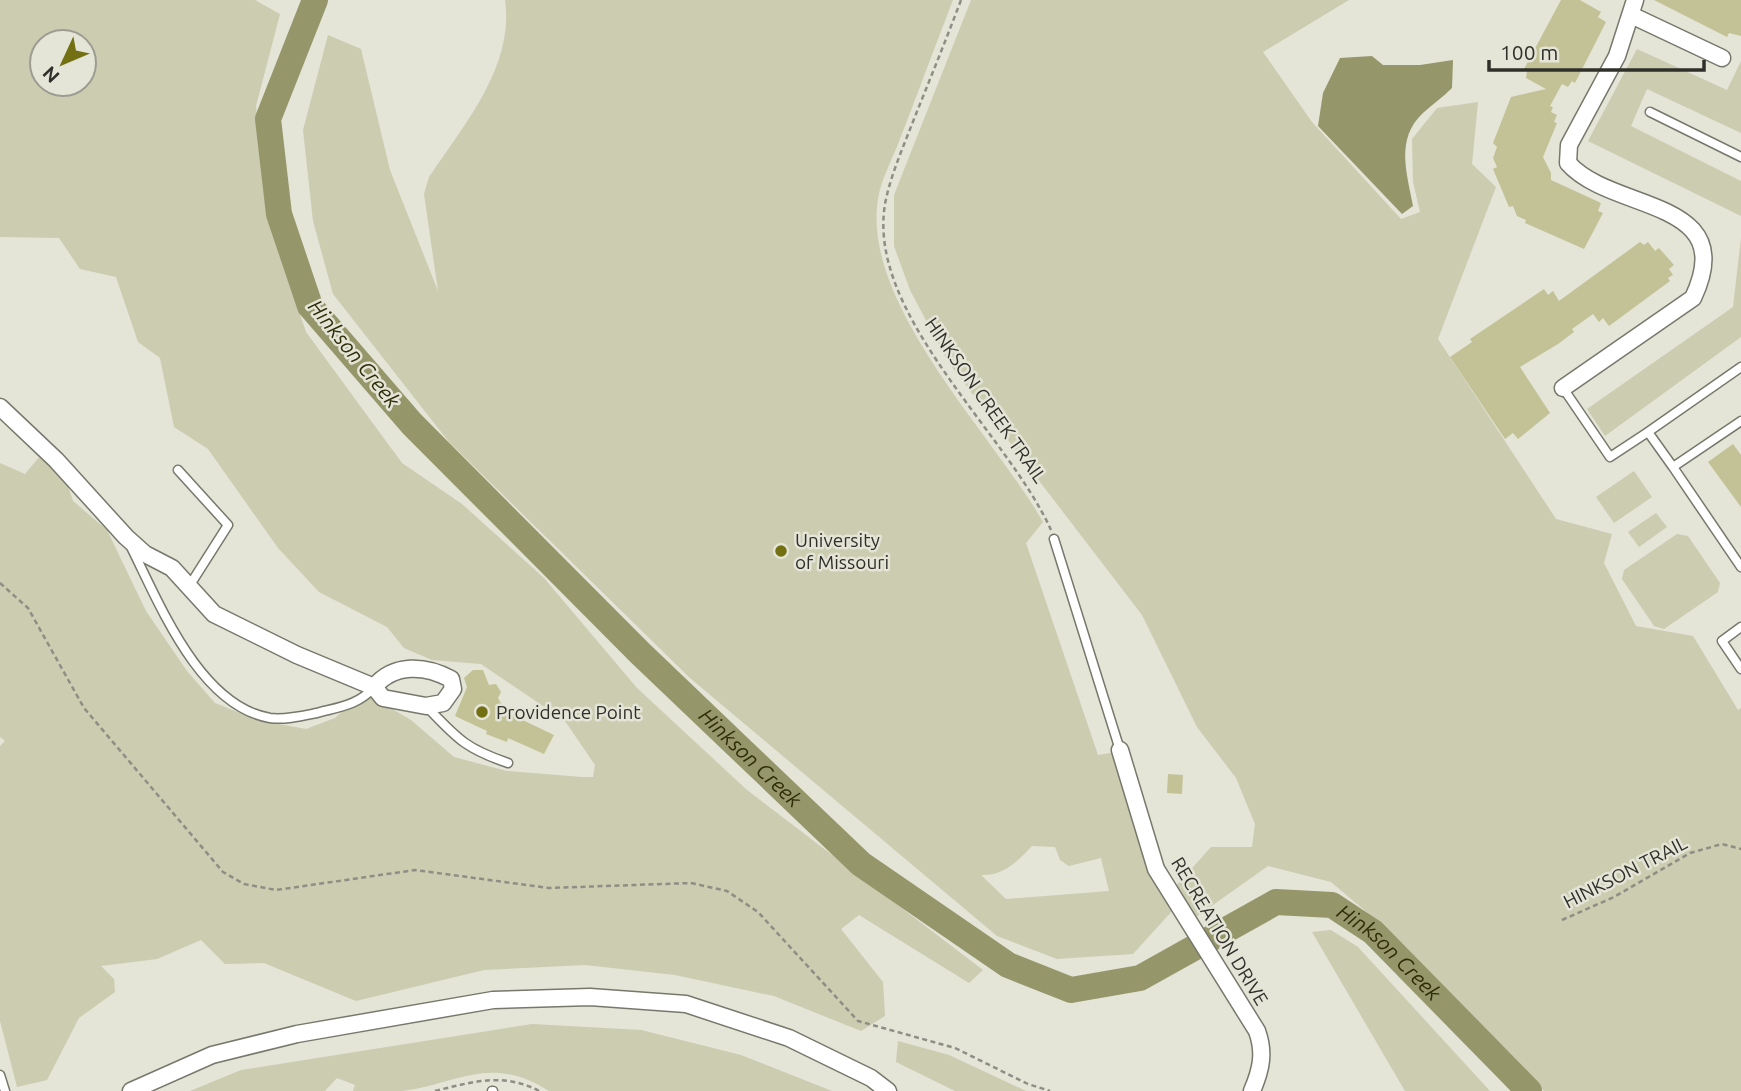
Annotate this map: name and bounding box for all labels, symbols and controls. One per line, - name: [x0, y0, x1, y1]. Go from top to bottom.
- north arrow: [28, 28, 98, 98]
- scale bar: [1489, 28, 1704, 72]
- text: 100 m: [1500, 40, 1558, 64]
- text: N: [38, 62, 64, 88]
- water label: Hinkson Creek: [304, 295, 406, 412]
- street label: HINKSON CREEK TRAIL: [921, 313, 1052, 487]
- place label: University of Missouri: [795, 529, 889, 573]
- marker: University of Missouri: [773, 543, 789, 559]
- place label: Providence Point: [496, 701, 641, 723]
- water label: Hinkson Creek: [695, 703, 807, 812]
- marker: Providence Point: [474, 704, 490, 720]
- street label: HINKSON TRAIL: [1560, 831, 1691, 913]
- street label: RECREATION DRIVE: [1167, 853, 1273, 1009]
- water label: Hinkson Creek: [1333, 899, 1447, 1005]

